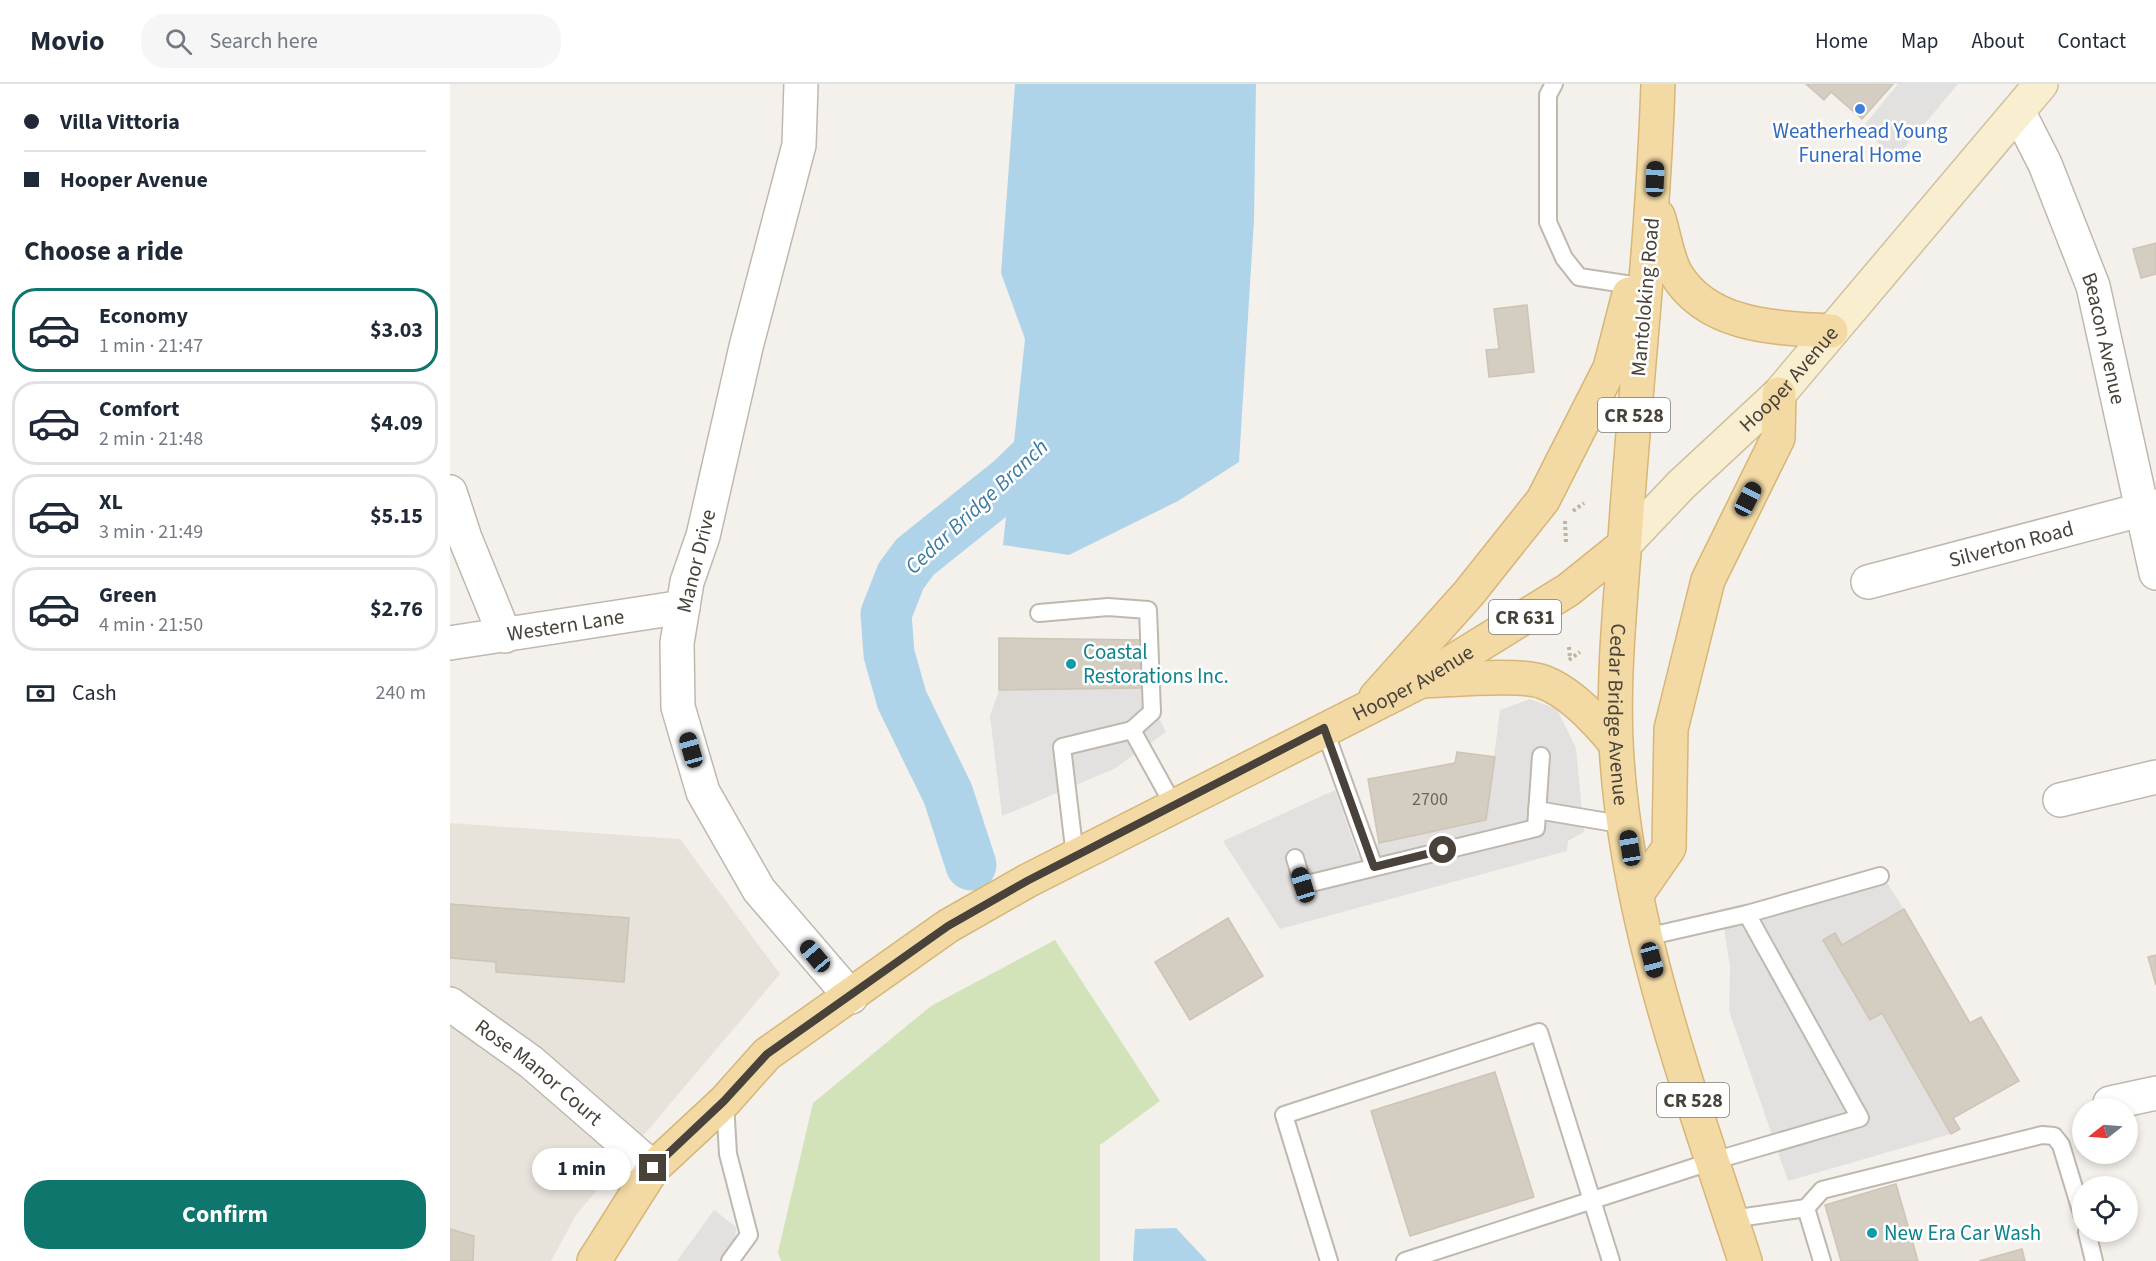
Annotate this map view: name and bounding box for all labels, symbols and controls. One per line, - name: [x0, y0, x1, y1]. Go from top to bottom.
- search box: [141, 14, 561, 68]
- text: Movio: [30, 21, 105, 61]
- icon: search: [162, 25, 195, 58]
- text: Search here: [210, 25, 318, 57]
- text: Home: [1815, 26, 1868, 56]
- text: Map: [1901, 26, 1939, 56]
- text: About: [1972, 26, 2024, 56]
- text: Contact: [2057, 26, 2126, 56]
- marker: Weatherhead Young Funeral Home: [1853, 102, 1867, 116]
- text: Villa Vittoria: [60, 106, 180, 138]
- place label: Weatherhead Young Funeral Home: [1772, 116, 1948, 170]
- car: [1645, 161, 1665, 197]
- text: Hooper Avenue: [60, 164, 208, 196]
- street label: Mantoloking Road: [1623, 216, 1667, 378]
- text: Choose a ride: [24, 232, 184, 271]
- street label: Beacon Avenue: [2074, 268, 2134, 407]
- text: Economy: [99, 300, 188, 332]
- icon: car: [27, 303, 81, 357]
- text: $3.03: [370, 314, 423, 346]
- street label: Hooper Avenue: [1732, 319, 1845, 439]
- text: 1 min · 21:47: [99, 332, 203, 360]
- text: Comfort: [99, 393, 180, 425]
- icon: car: [27, 396, 81, 450]
- road number: CR 528: [1598, 398, 1670, 432]
- text: $4.09: [370, 407, 423, 439]
- text: 2 min · 21:48: [99, 425, 203, 453]
- water label: Cedar Bridge Branch: [898, 432, 1056, 582]
- car: [1732, 479, 1764, 519]
- text: XL: [99, 486, 123, 518]
- icon: car: [27, 489, 81, 543]
- text: $5.15: [370, 500, 423, 532]
- street label: Manor Drive: [669, 506, 723, 616]
- street label: Silverton Road: [1945, 513, 2077, 575]
- text: 3 min · 21:49: [99, 518, 203, 546]
- text: Green: [99, 579, 157, 611]
- icon: car: [27, 582, 81, 636]
- text: $2.76: [370, 593, 423, 625]
- road number: CR 631: [1489, 600, 1561, 634]
- street label: Western Lane: [505, 601, 626, 649]
- text: 4 min · 21:50: [99, 611, 203, 639]
- street label: Cedar Bridge Avenue: [1600, 622, 1636, 807]
- place label: Coastal Restorations Inc.: [1083, 637, 1229, 691]
- street label: Hooper Avenue: [1347, 637, 1479, 729]
- marker: Coastal Restorations Inc.: [1064, 657, 1078, 671]
- icon: cash: [24, 677, 57, 710]
- text: Cash: [72, 677, 117, 709]
- text: 240 m: [376, 679, 426, 707]
- car: [677, 730, 705, 770]
- house number: 2700: [1412, 787, 1448, 812]
- car: [1618, 829, 1642, 867]
- route start: [1429, 836, 1456, 863]
- car: [1289, 865, 1317, 905]
- car: [797, 936, 833, 976]
- car: [1639, 940, 1665, 980]
- street label: Rose Manor Court: [469, 1012, 609, 1133]
- road number: CR 528: [1657, 1083, 1729, 1117]
- north arrow: [2072, 1098, 2138, 1164]
- map controls: [2072, 1098, 2138, 1242]
- callout: 1 min: [533, 1147, 632, 1189]
- route end: [639, 1154, 666, 1181]
- text: 1 min: [557, 1155, 606, 1183]
- button: locate: [2072, 1176, 2138, 1242]
- button: Confirm: [24, 1180, 426, 1249]
- place label: New Era Car Wash: [1884, 1218, 2041, 1248]
- marker: New Era Car Wash: [1865, 1226, 1879, 1240]

